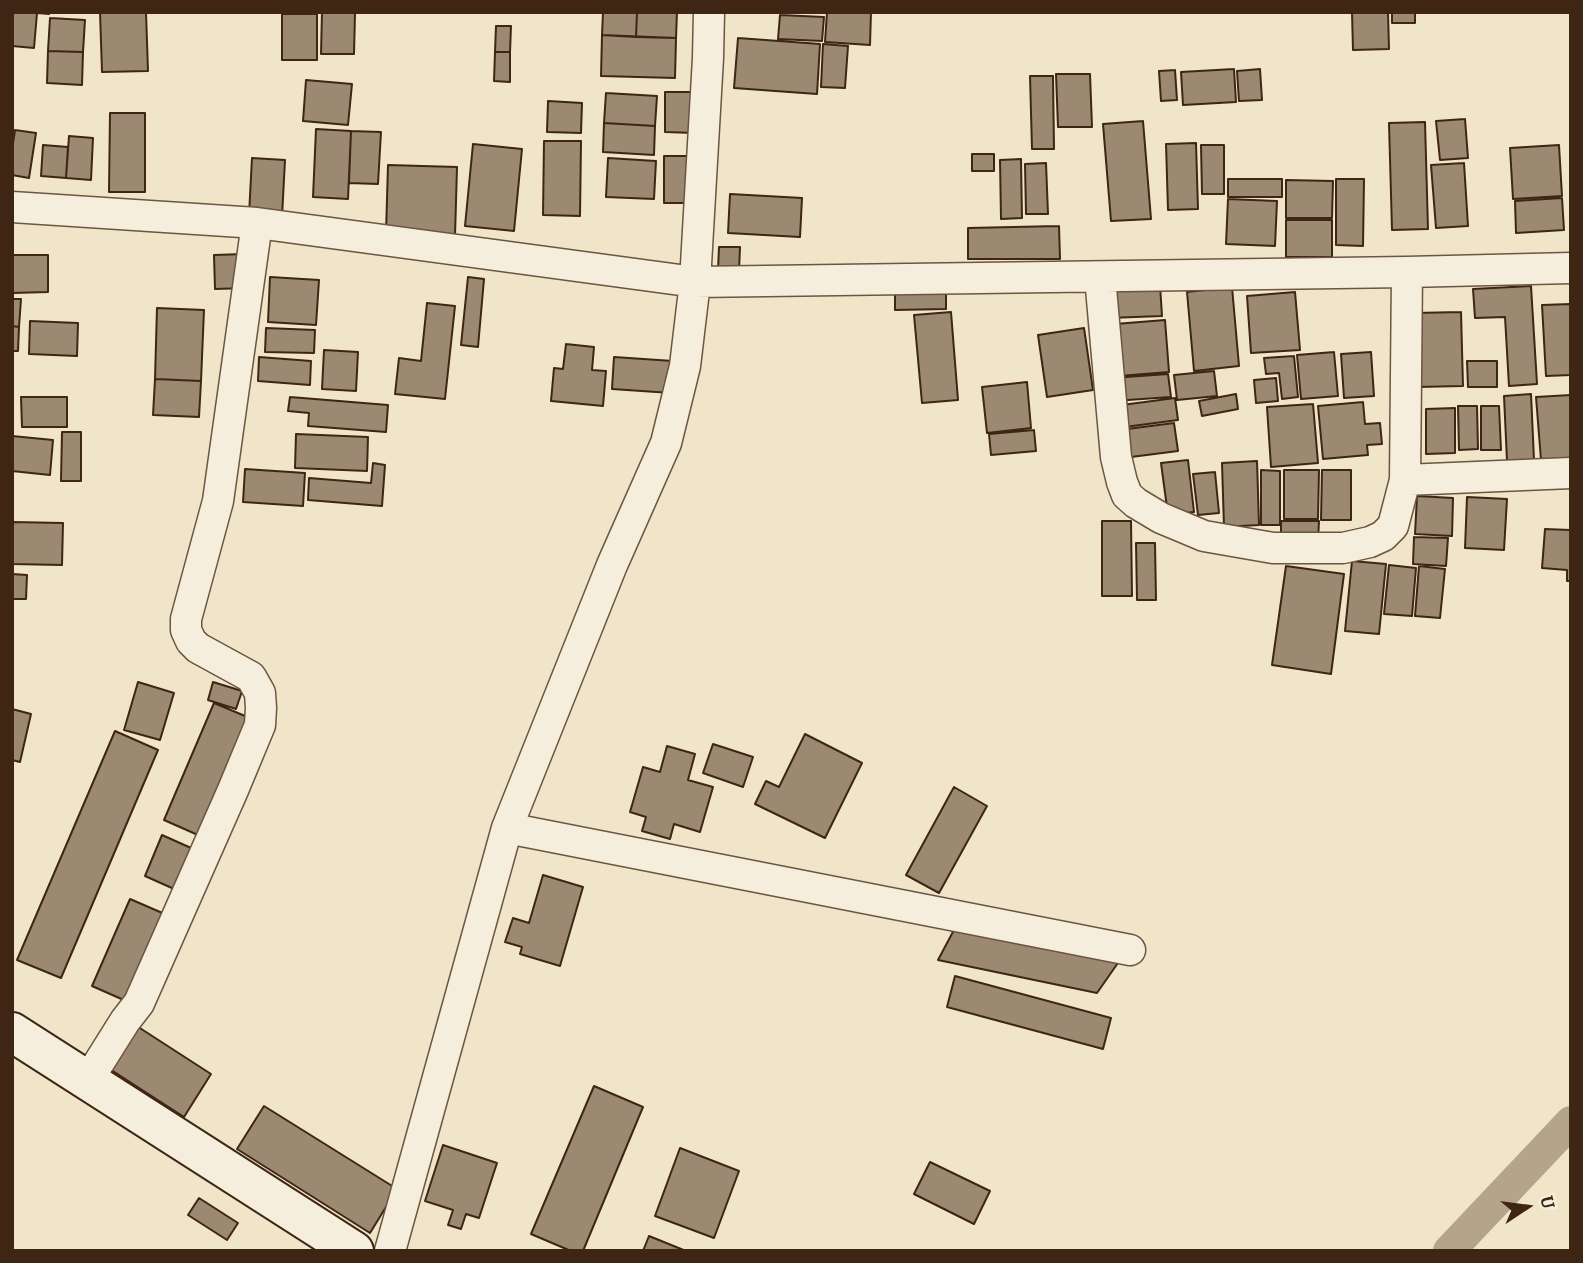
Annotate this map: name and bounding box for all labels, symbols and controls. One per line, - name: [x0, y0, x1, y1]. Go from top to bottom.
- north arrow: [1492, 1172, 1562, 1242]
- text: U: [1533, 1193, 1562, 1211]

